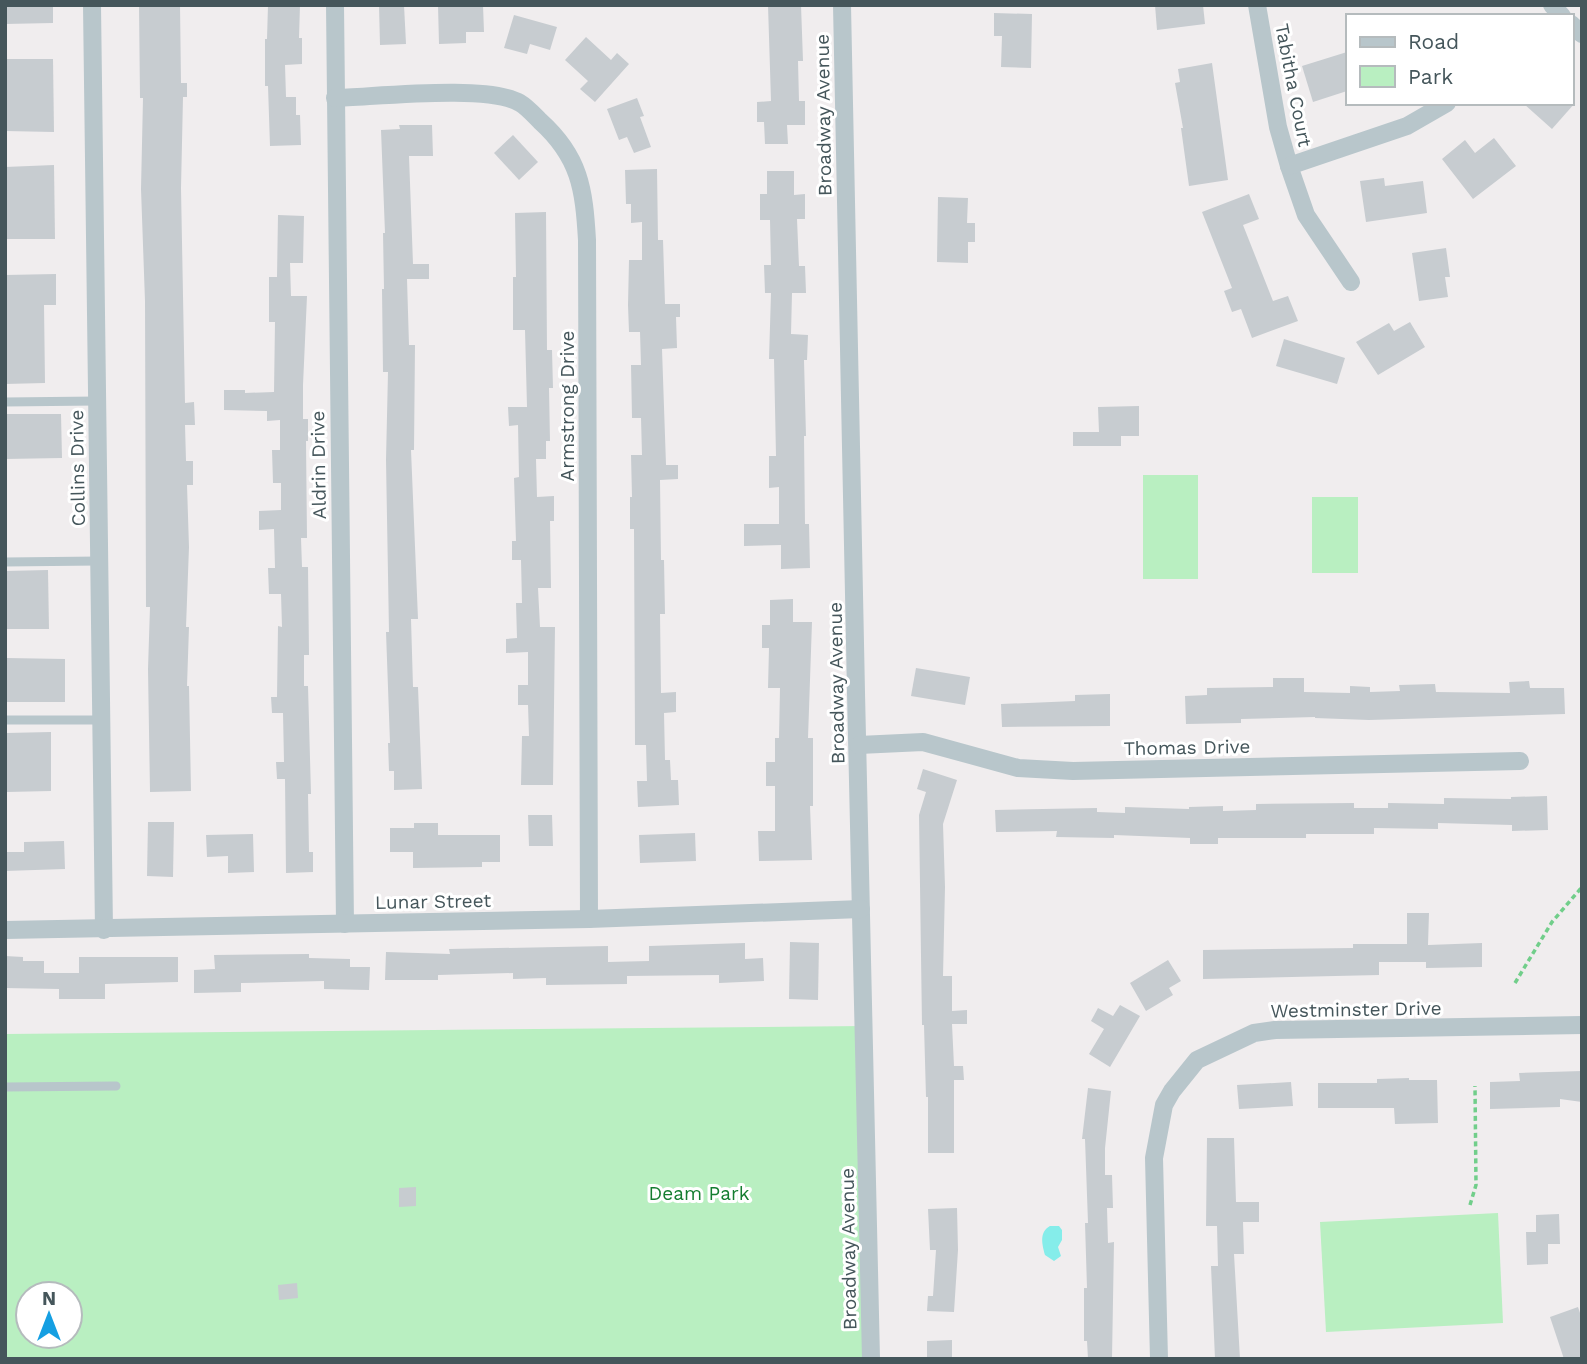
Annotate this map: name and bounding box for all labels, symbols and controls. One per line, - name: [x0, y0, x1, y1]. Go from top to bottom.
- legend: [1346, 14, 1573, 105]
- street label: Tabitha Court: [1270, 21, 1317, 149]
- text: Road: [1408, 29, 1459, 54]
- street label: Broadway Avenue: [811, 34, 836, 196]
- text: Park: [1408, 64, 1453, 89]
- street label: Armstrong Drive: [556, 331, 579, 481]
- street label: Collins Drive: [65, 409, 90, 526]
- street label: Aldrin Drive: [306, 411, 331, 519]
- street label: Broadway Avenue: [824, 602, 849, 764]
- street label: Thomas Drive: [1123, 735, 1251, 760]
- street label: Lunar Street: [375, 889, 491, 914]
- street label: Westminster Drive: [1270, 997, 1442, 1022]
- street label: Broadway Avenue: [836, 1168, 861, 1330]
- park label: Deam Park: [649, 1182, 750, 1205]
- north arrow: [14, 1280, 84, 1350]
- text: N: [42, 1287, 56, 1310]

